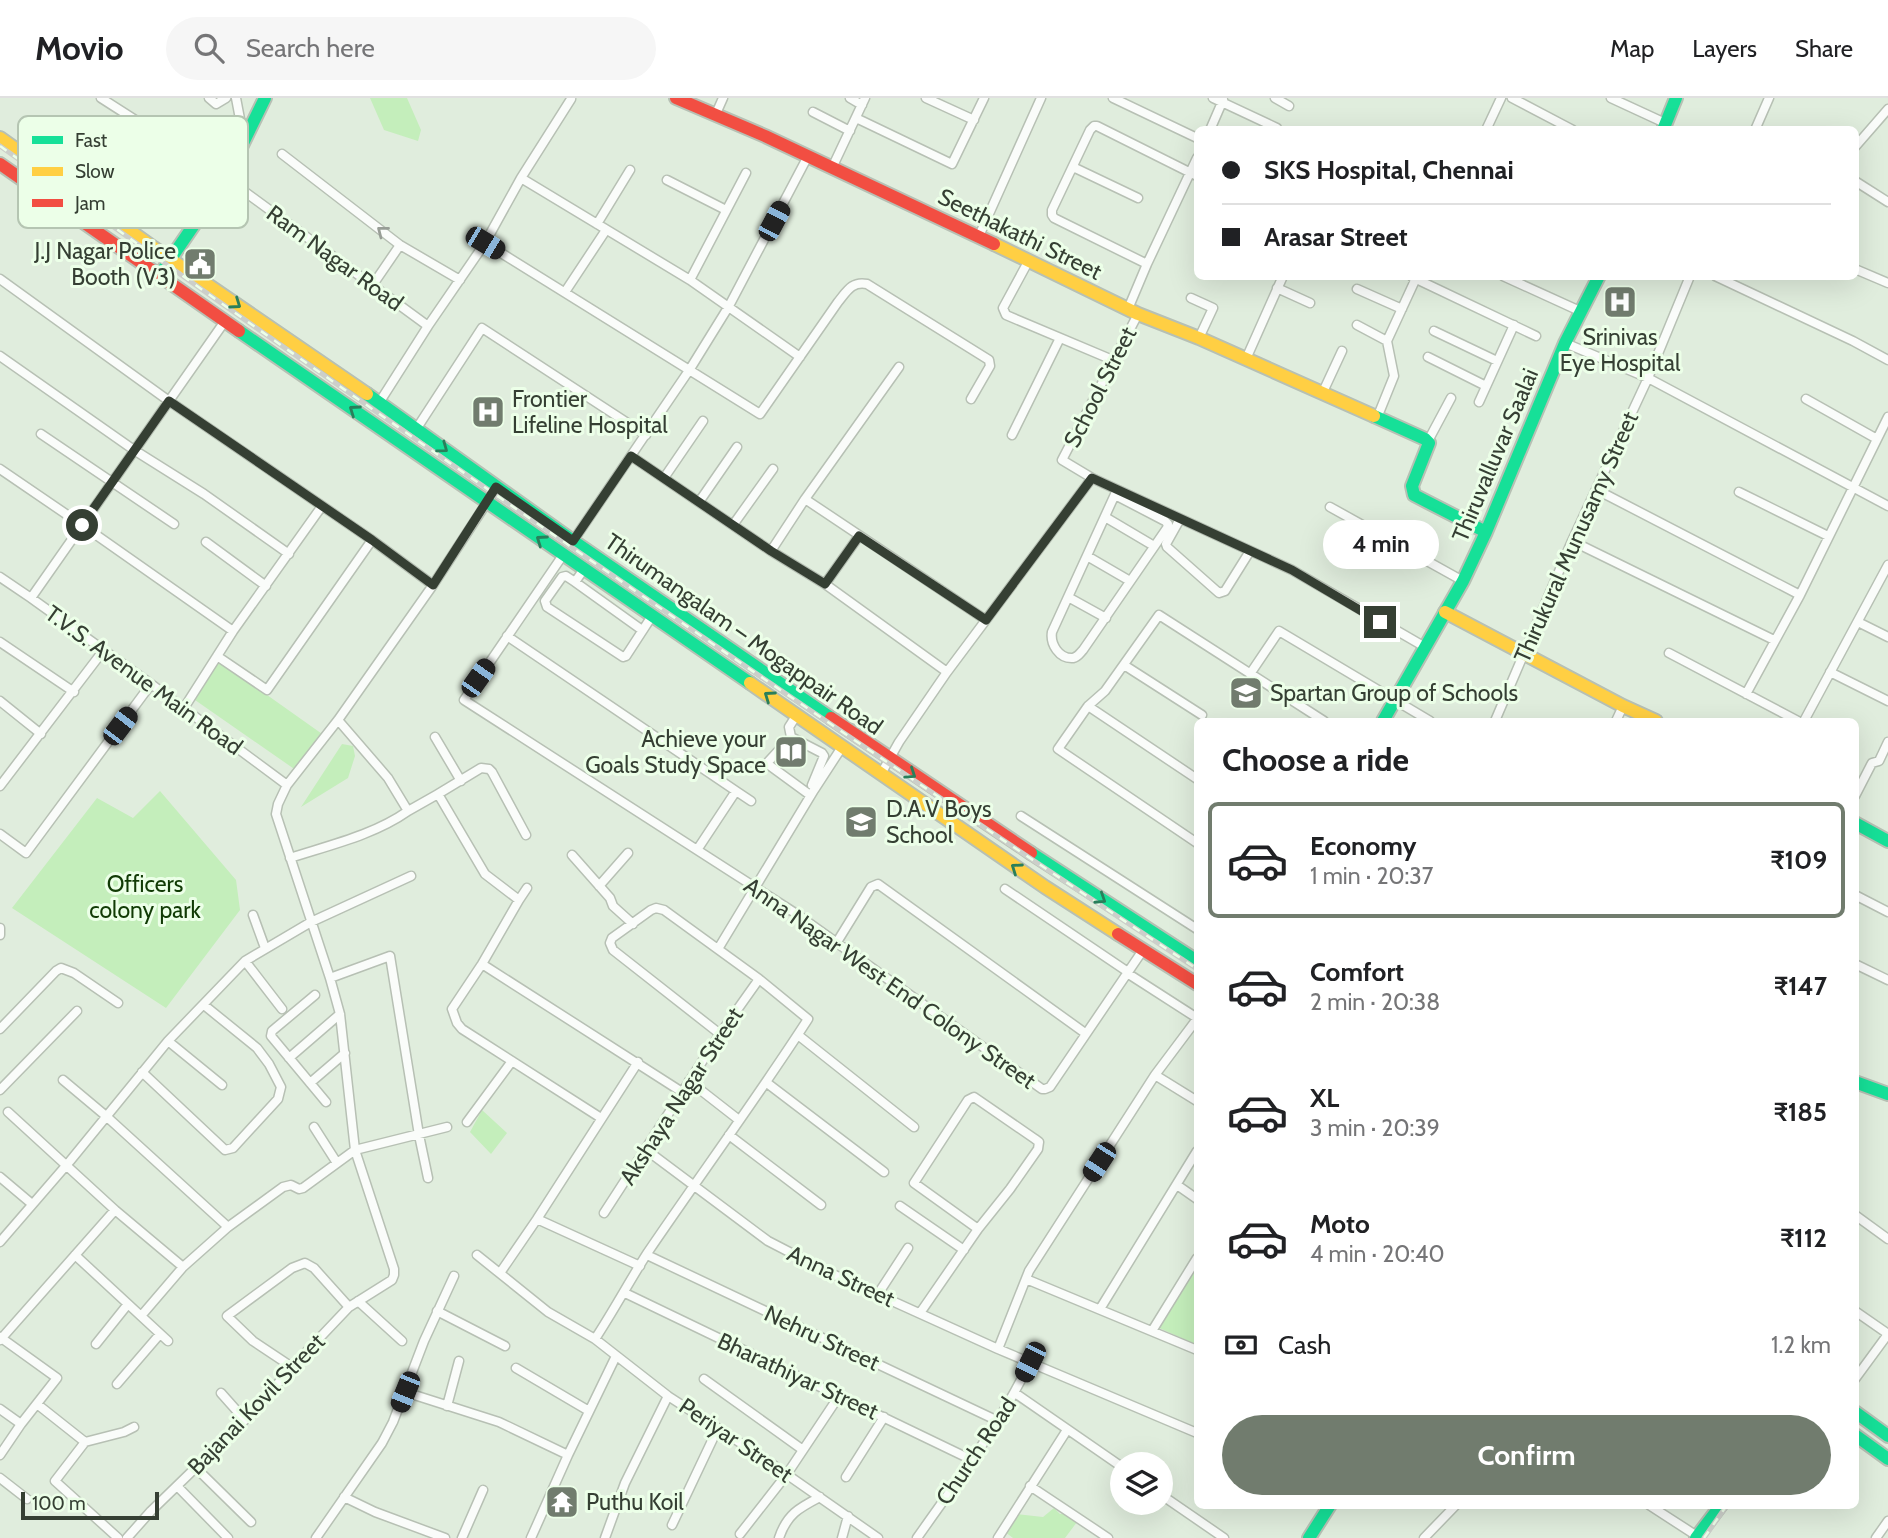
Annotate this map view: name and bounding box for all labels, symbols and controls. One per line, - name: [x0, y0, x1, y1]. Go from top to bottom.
- search box: [166, 17, 656, 80]
- text: Movio: [35, 28, 124, 68]
- icon: search: [190, 29, 228, 67]
- text: Search here: [246, 32, 375, 64]
- text: Map: [1610, 34, 1654, 63]
- text: Layers: [1692, 34, 1757, 63]
- text: Share: [1795, 34, 1853, 63]
- legend: [18, 116, 248, 228]
- text: Fast: [75, 129, 108, 152]
- text: SKS Hospital, Chennai: [1264, 154, 1514, 186]
- text: Slow: [75, 160, 115, 183]
- street label: Seethakathi Street: [934, 182, 1107, 286]
- text: Jam: [74, 192, 105, 215]
- car: [755, 198, 794, 244]
- street label: Ram Nagar Road: [261, 199, 409, 317]
- text: Arasar Street: [1264, 221, 1408, 253]
- car: [462, 223, 509, 263]
- one-way arrow: [377, 227, 389, 240]
- place label: J.J Nagar Police Booth (V3): [34, 237, 176, 291]
- public building icon: J.J Nagar Police Booth (V3): [181, 245, 219, 283]
- hospital icon: Srinivas Eye Hospital: [1601, 283, 1639, 321]
- one-way arrow: [228, 296, 241, 308]
- street label: School Street: [1058, 322, 1142, 452]
- place label: Srinivas Eye Hospital: [1560, 323, 1681, 377]
- street label: Thiruvalluvar Saalai: [1446, 364, 1544, 546]
- place label: Frontier Lifeline Hospital: [512, 385, 668, 439]
- hospital icon: Frontier Lifeline Hospital: [469, 393, 507, 431]
- one-way arrow: [349, 406, 362, 418]
- street label: Thirukural Munusamy Street: [1508, 407, 1644, 667]
- one-way arrow: [435, 439, 448, 452]
- route start: [66, 509, 98, 541]
- callout: 4 min: [1322, 520, 1438, 570]
- street label: Thirumangalam – Mogappair Road: [600, 527, 888, 741]
- text: 4 min: [1352, 530, 1410, 558]
- one-way arrow: [536, 536, 549, 548]
- street label: T.V.S. Avenue Main Road: [40, 599, 248, 761]
- route end: [1364, 606, 1396, 638]
- car: [458, 655, 499, 701]
- school or university icon: Spartan Group of Schools: [1227, 674, 1265, 712]
- place label: Spartan Group of Schools: [1270, 679, 1518, 707]
- one-way arrow: [763, 692, 776, 705]
- car: [99, 703, 142, 749]
- place label: Achieve your Goals Study Space: [585, 725, 767, 779]
- library icon: Achieve your Goals Study Space: [772, 733, 810, 771]
- text: Choose a ride: [1222, 740, 1409, 779]
- one-way arrow: [903, 765, 916, 778]
- place label: D.A.V Boys School: [886, 795, 992, 849]
- school or university icon: D.A.V Boys School: [842, 803, 880, 841]
- icon: car: [1226, 829, 1289, 892]
- text: Economy: [1310, 830, 1416, 862]
- text: ₹109: [1770, 844, 1827, 876]
- text: 1 min · 20:37: [1310, 862, 1433, 890]
- one-way arrow: [1011, 864, 1024, 876]
- park label: Officers colony park: [89, 870, 202, 924]
- street label: Anna Nagar West End Colony Street: [739, 871, 1041, 1095]
- one-way arrow: [1093, 891, 1106, 904]
- icon: car: [1226, 955, 1289, 1018]
- text: Comfort: [1310, 956, 1404, 988]
- text: ₹147: [1774, 970, 1827, 1002]
- text: 2 min · 20:38: [1310, 988, 1440, 1016]
- street label: Akshaya Nagar Street: [613, 1002, 749, 1190]
- icon: car: [1226, 1081, 1289, 1144]
- text: XL: [1310, 1082, 1339, 1114]
- text: ₹185: [1774, 1096, 1827, 1128]
- text: 3 min · 20:39: [1310, 1114, 1440, 1142]
- car: [1079, 1139, 1120, 1185]
- icon: car: [1226, 1207, 1289, 1270]
- text: Moto: [1310, 1208, 1370, 1240]
- text: ₹112: [1780, 1222, 1827, 1254]
- street label: Anna Street: [783, 1239, 899, 1313]
- text: 4 min · 20:40: [1310, 1240, 1444, 1268]
- street label: Nehru Street: [760, 1299, 884, 1377]
- icon: cash: [1222, 1326, 1260, 1364]
- street label: Bajanai Kovil Street: [182, 1327, 331, 1480]
- street label: Bharathiyar Street: [713, 1327, 883, 1426]
- text: Cash: [1278, 1329, 1331, 1361]
- text: 1.2 km: [1771, 1331, 1831, 1359]
- car: [1012, 1339, 1049, 1385]
- car: [388, 1369, 423, 1415]
- street label: Periyar Street: [674, 1392, 798, 1488]
- street label: Church Road: [930, 1392, 1022, 1510]
- button: Confirm: [1222, 1415, 1831, 1495]
- map controls: [1110, 1452, 1173, 1515]
- button: layers: [1110, 1452, 1173, 1515]
- temple icon: Puthu Koil: [543, 1483, 581, 1521]
- place label: Puthu Koil: [586, 1488, 684, 1516]
- scale bar: [21, 1489, 159, 1521]
- text: 100 m: [32, 1492, 86, 1515]

